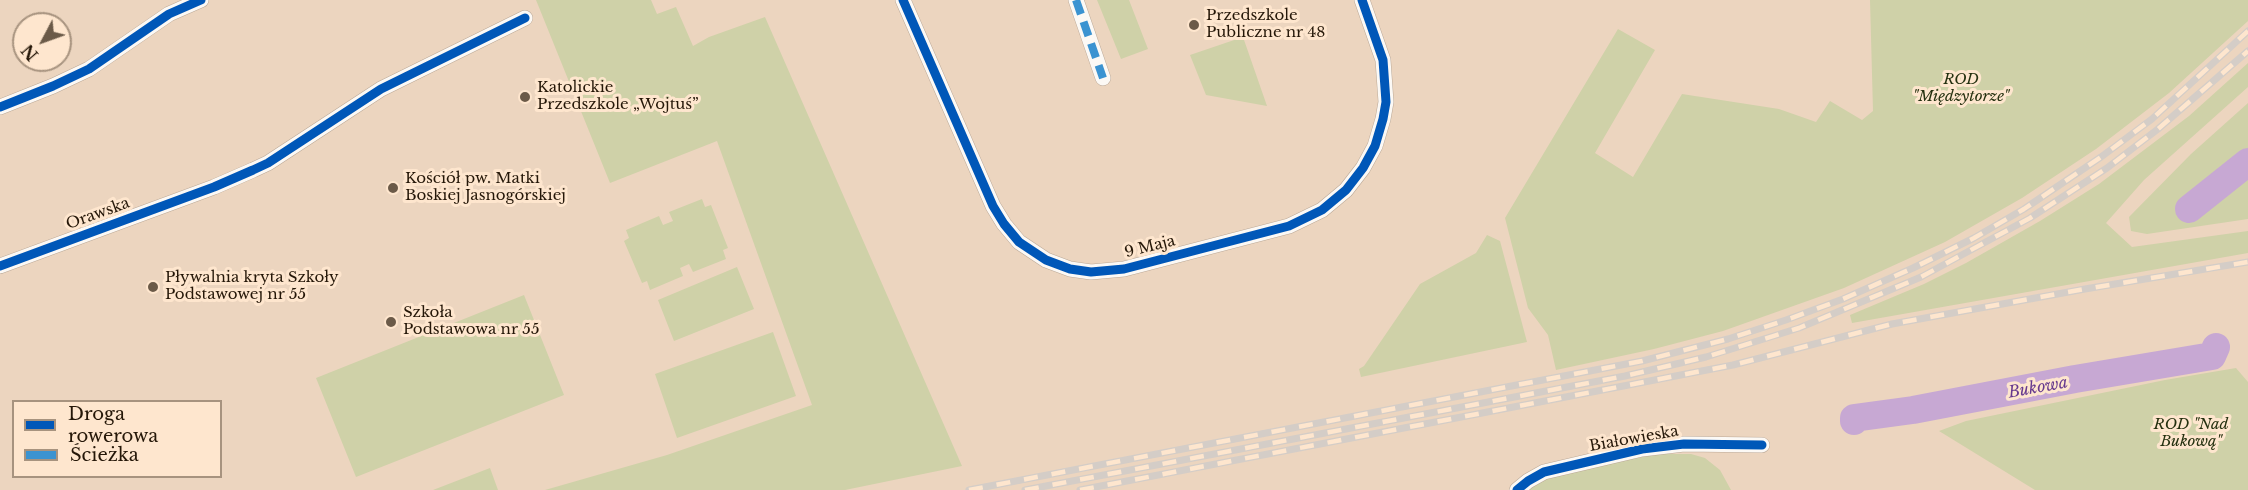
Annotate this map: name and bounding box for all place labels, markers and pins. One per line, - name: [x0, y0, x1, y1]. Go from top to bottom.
- place label: Przedszkole Publiczne nr 48: [1206, 7, 1325, 42]
- marker: Przedszkole Publiczne nr 48: [1187, 18, 1201, 32]
- place label: Katolickie Przedszkole „Wojtuś”: [537, 79, 699, 114]
- marker: Katolickie Przedszkole „Wojtuś”: [518, 90, 532, 104]
- place label: Kościół pw. Matki Boskiej Jasnogórskiej: [405, 170, 566, 205]
- marker: Kościół pw. Matki Boskiej Jasnogórskiej: [386, 181, 400, 195]
- place label: Pływalnia kryta Szkoły Podstawowej nr 55: [165, 269, 339, 304]
- marker: Pływalnia kryta Szkoły Podstawowej nr 55: [146, 280, 160, 294]
- place label: Szkoła Podstawowa nr 55: [403, 304, 539, 339]
- marker: Szkoła Podstawowa nr 55: [384, 315, 398, 329]

